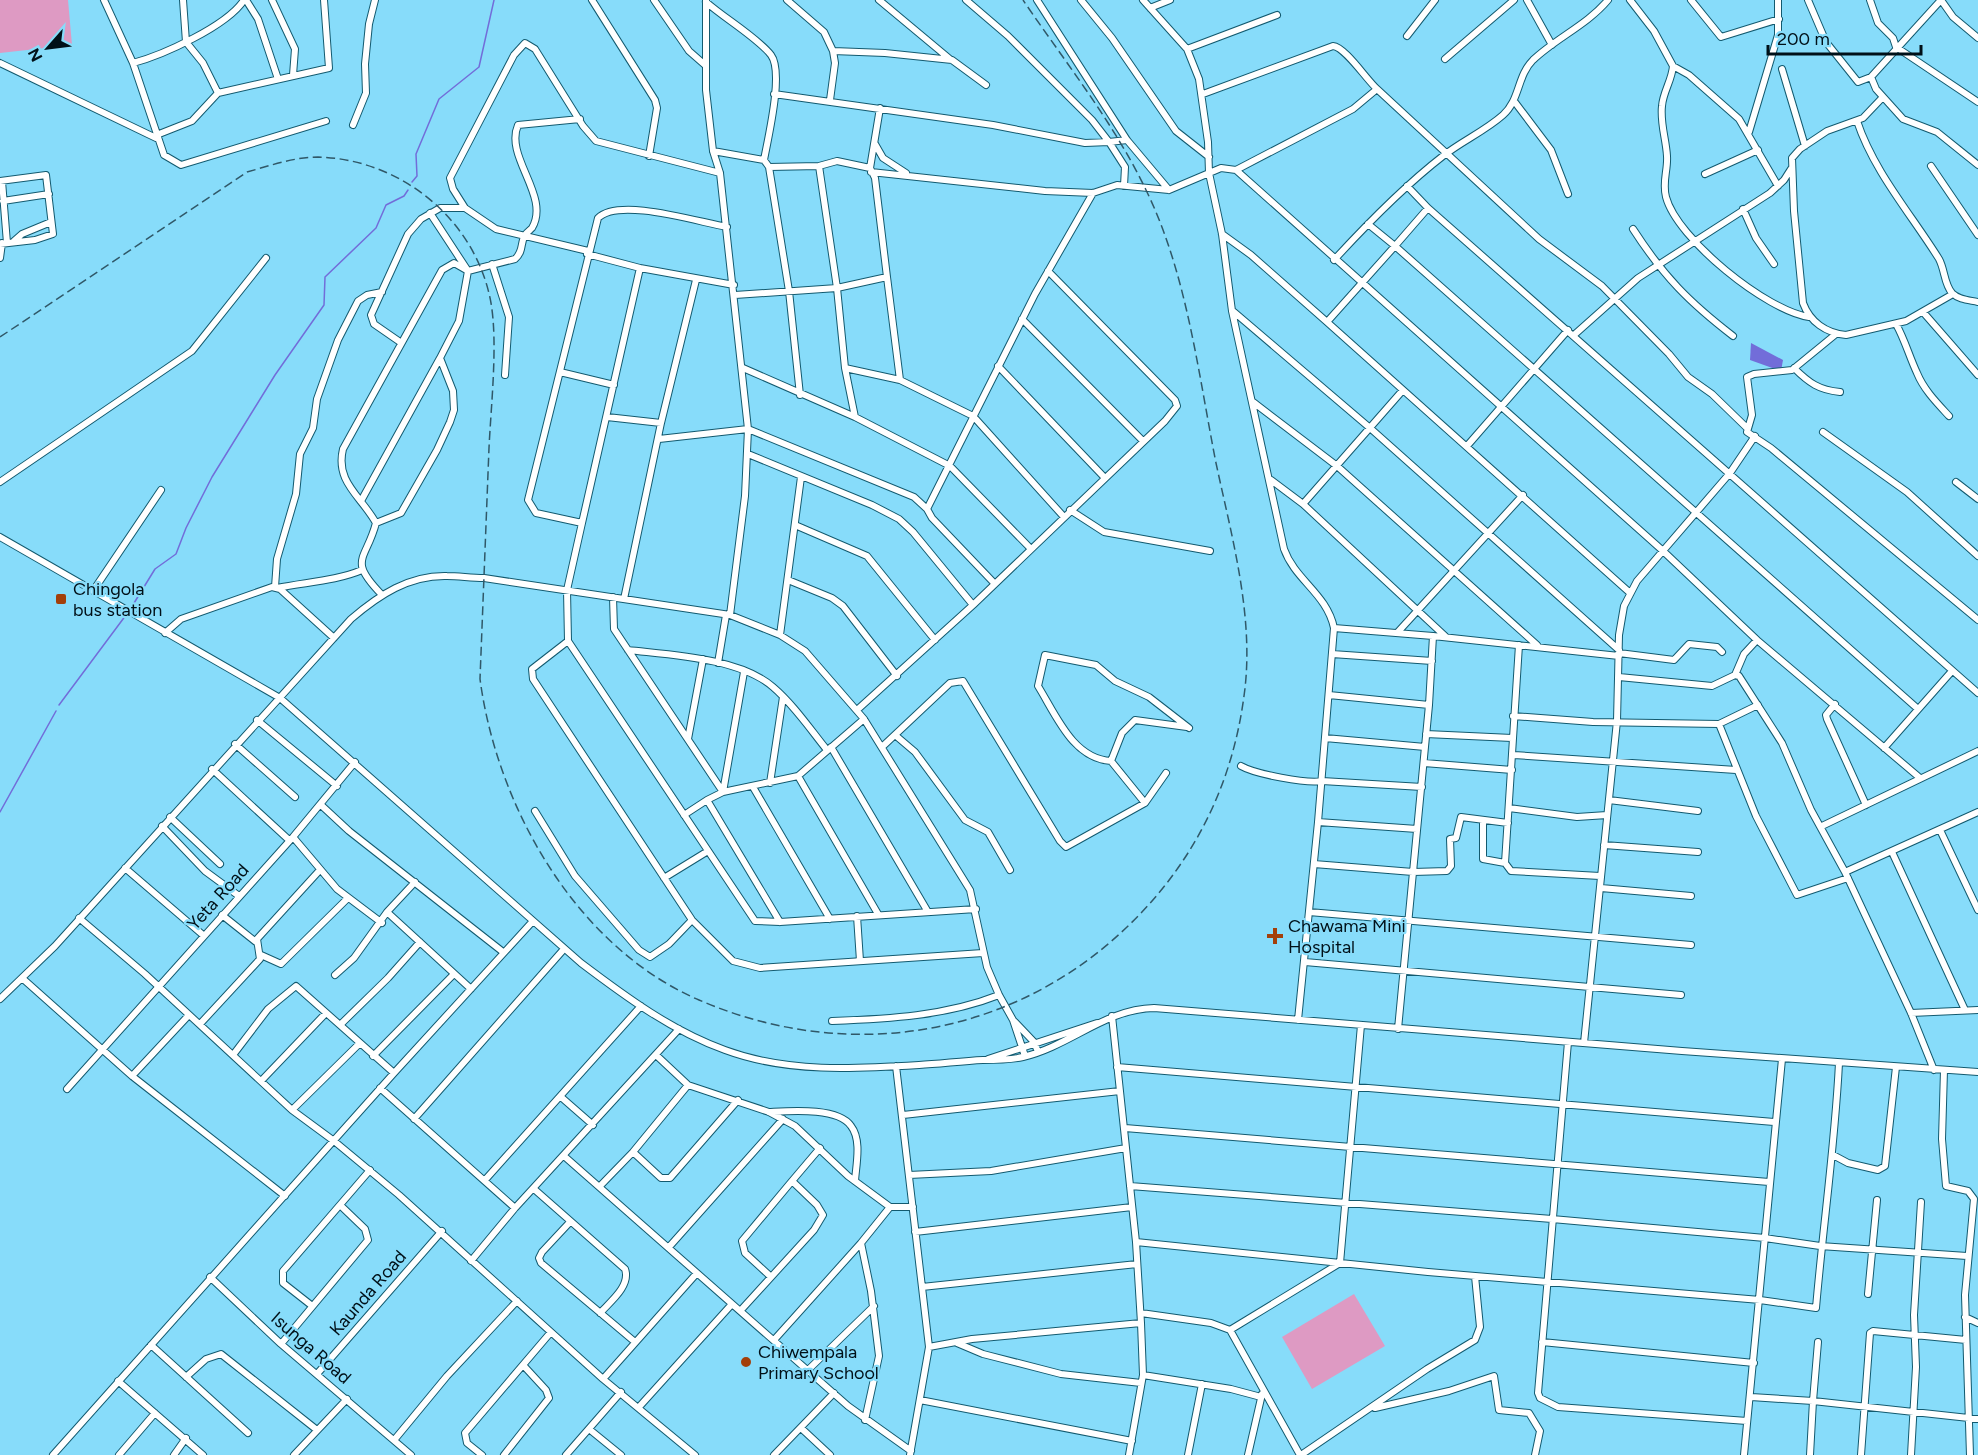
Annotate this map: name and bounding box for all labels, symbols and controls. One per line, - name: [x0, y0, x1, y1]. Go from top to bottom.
- north arrow: [18, 18, 78, 78]
- scale bar: [1768, 18, 1921, 56]
- text: 200 m: [1777, 28, 1830, 50]
- text: N: [24, 45, 46, 65]
- place label: Chingola bus station: [73, 578, 162, 621]
- marker: Chingola bus station: [54, 592, 68, 606]
- street label: Yeta Road: [183, 859, 253, 935]
- place label: Chawama Mini Hospital: [1288, 915, 1406, 958]
- marker: Chawama Mini Hospital: [1266, 927, 1284, 945]
- street label: Kaunda Road: [325, 1246, 411, 1340]
- street label: Isunga Road: [266, 1307, 356, 1389]
- place label: Chiwempala Primary School: [758, 1341, 879, 1384]
- marker: Chiwempala Primary School: [739, 1355, 753, 1369]

